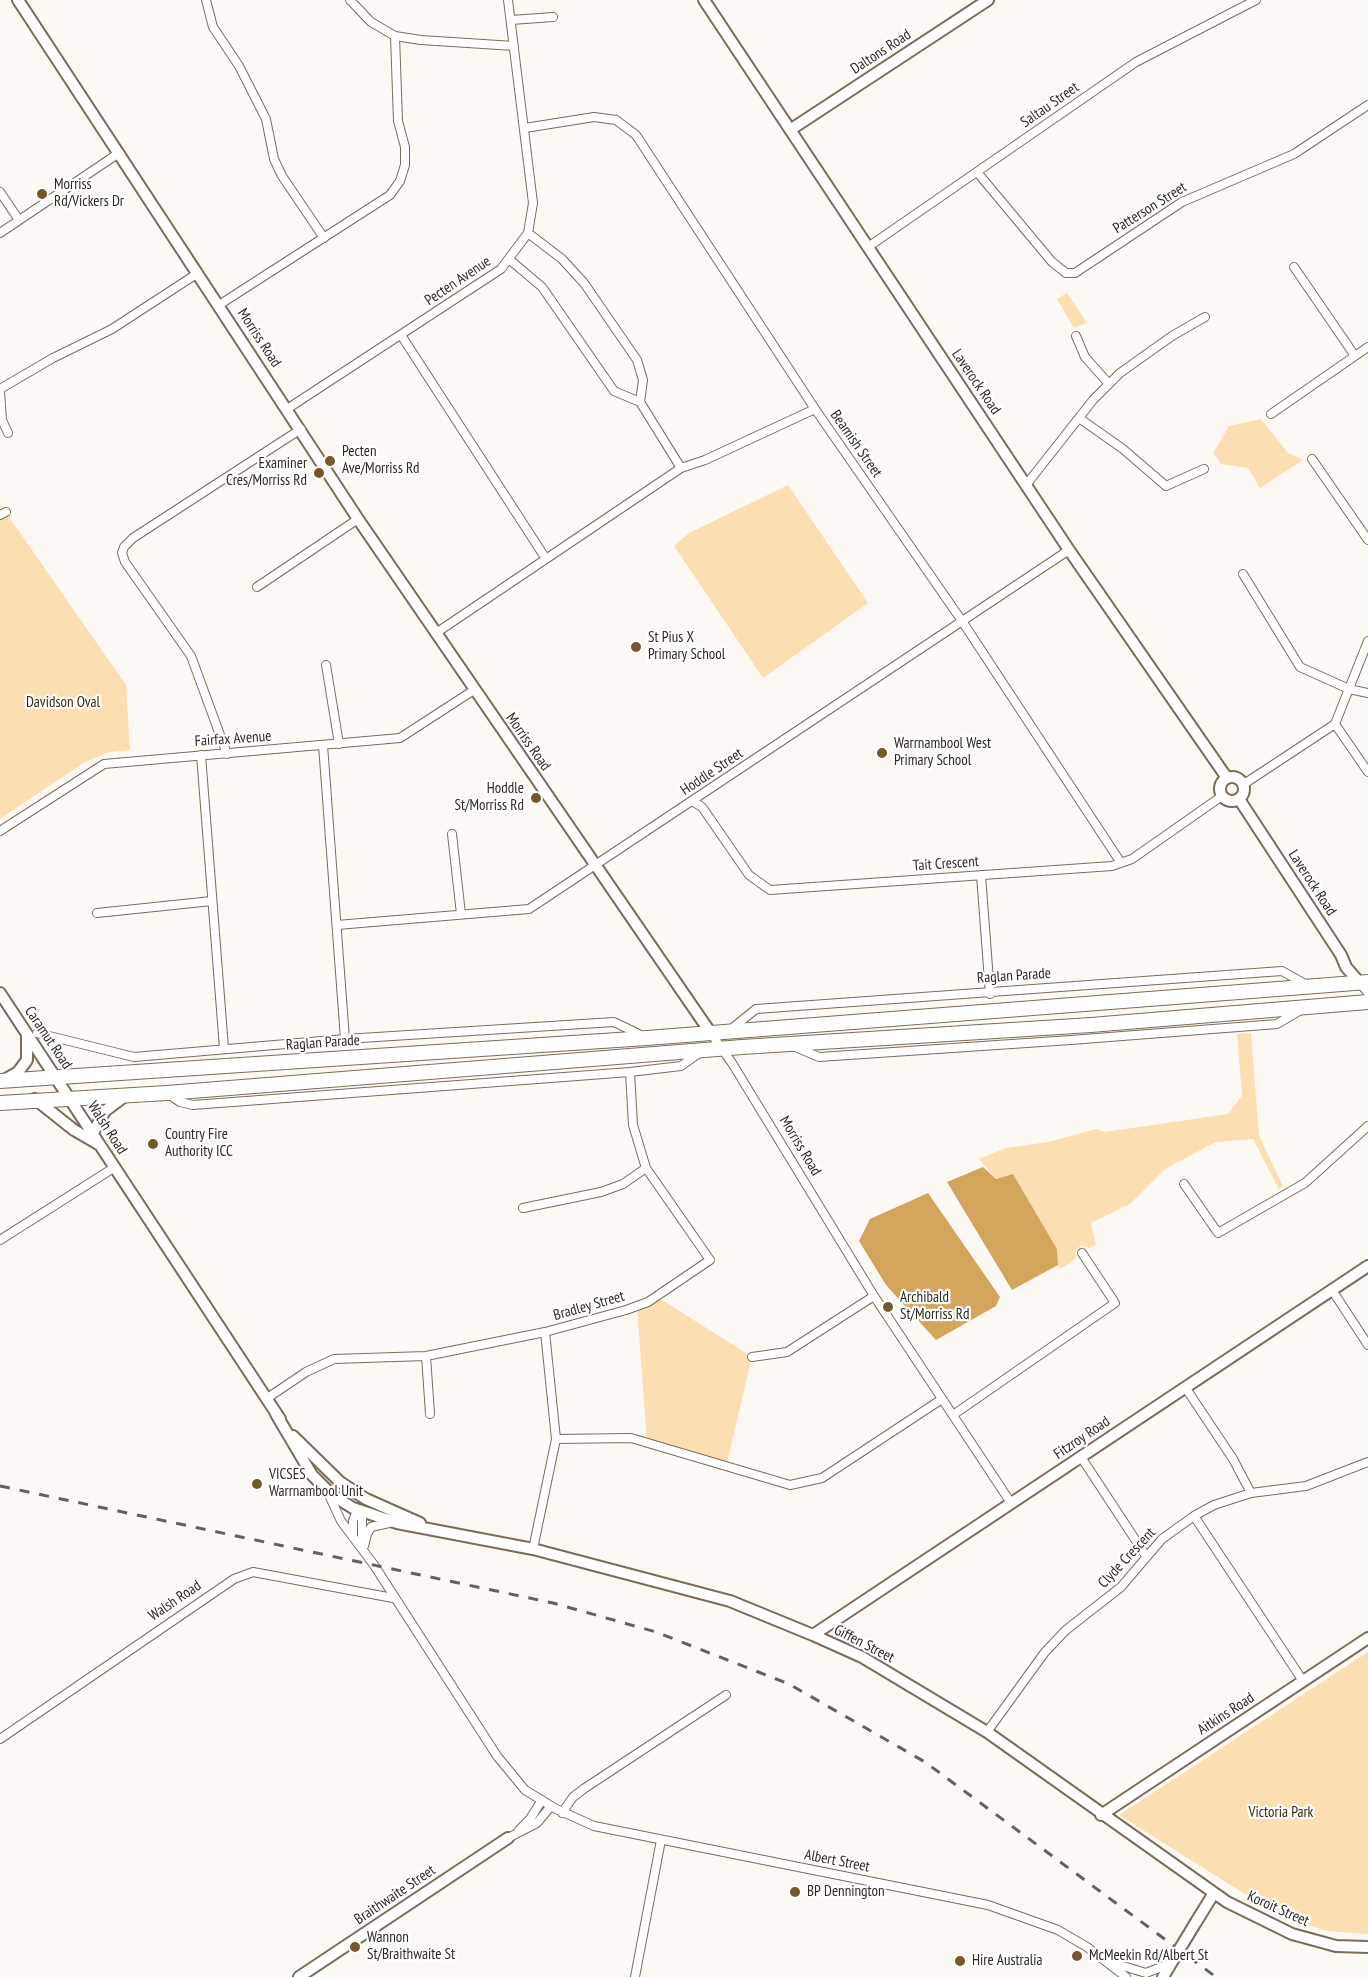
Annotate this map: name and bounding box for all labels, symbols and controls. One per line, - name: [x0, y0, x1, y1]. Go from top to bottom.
- street label: Daltons Road: [847, 26, 915, 78]
- street label: Saltau Street: [1017, 78, 1083, 132]
- place label: Morriss Rd/Vickers Dr: [54, 176, 124, 211]
- street label: Patterson Street: [1110, 178, 1190, 238]
- marker: Morriss Rd/Vickers Dr: [35, 187, 49, 201]
- street label: Pecten Avenue: [422, 252, 494, 310]
- street label: Morriss Road: [233, 305, 285, 371]
- street label: Laverock Road: [948, 346, 1004, 418]
- street label: Beamish Street: [826, 407, 886, 481]
- place label: Pecten Ave/Morriss Rd: [342, 443, 420, 478]
- marker: Pecten Ave/Morriss Rd: [323, 454, 337, 468]
- place label: Examiner Cres/Morriss Rd: [226, 455, 307, 490]
- marker: Examiner Cres/Morriss Rd: [312, 466, 326, 480]
- place label: St Pius X Primary School: [648, 629, 725, 664]
- marker: St Pius X Primary School: [629, 640, 643, 654]
- park label: Davidson Oval: [26, 694, 100, 712]
- street label: Morriss Road: [502, 710, 554, 774]
- street label: Fairfax Avenue: [194, 727, 272, 751]
- place label: Warrnambool West Primary School: [894, 735, 991, 770]
- street label: Hoddle Street: [677, 745, 747, 799]
- marker: Warrnambool West Primary School: [875, 746, 889, 760]
- place label: Hoddle St/Morriss Rd: [455, 780, 524, 815]
- marker: Hoddle St/Morriss Rd: [529, 791, 543, 805]
- street label: Laverock Road: [1284, 847, 1340, 919]
- street label: Tait Crescent: [912, 853, 980, 875]
- street label: Raglan Parade: [976, 964, 1052, 988]
- street label: Caramut Road: [20, 1003, 76, 1073]
- street label: Raglan Parade: [285, 1031, 361, 1055]
- street label: Walsh Road: [83, 1098, 131, 1158]
- street label: Morriss Road: [775, 1113, 825, 1179]
- place label: Country Fire Authority ICC: [165, 1126, 233, 1161]
- marker: Country Fire Authority ICC: [146, 1137, 160, 1151]
- street label: Bradley Street: [551, 1287, 627, 1325]
- place label: Archibald St/Morriss Rd: [900, 1289, 969, 1324]
- marker: Archibald St/Morriss Rd: [881, 1300, 895, 1314]
- street label: Fitzroy Road: [1051, 1413, 1113, 1463]
- place label: VICSES Warrnambool Unit: [269, 1466, 363, 1501]
- marker: VICSES Warrnambool Unit: [250, 1477, 264, 1491]
- street label: Clyde Crescent: [1095, 1524, 1159, 1592]
- street label: Walsh Road: [145, 1577, 205, 1625]
- street label: Giffen Street: [831, 1621, 897, 1667]
- street label: Aitkins Road: [1194, 1689, 1258, 1739]
- park label: Victoria Park: [1249, 1804, 1313, 1822]
- street label: Albert Street: [803, 1846, 871, 1876]
- street label: Braithwaite Street: [351, 1861, 439, 1929]
- place label: BP Dennington: [807, 1883, 885, 1901]
- marker: BP Dennington: [788, 1885, 802, 1899]
- street label: Koroit Street: [1244, 1887, 1312, 1931]
- place label: Wannon St/Braithwaite St: [367, 1929, 455, 1964]
- marker: Wannon St/Braithwaite St: [348, 1940, 362, 1954]
- place label: McMeekin Rd/Albert St: [1089, 1947, 1208, 1965]
- marker: McMeekin Rd/Albert St: [1070, 1949, 1084, 1963]
- place label: Hire Australia: [972, 1952, 1042, 1970]
- marker: Hire Australia: [953, 1954, 967, 1968]

